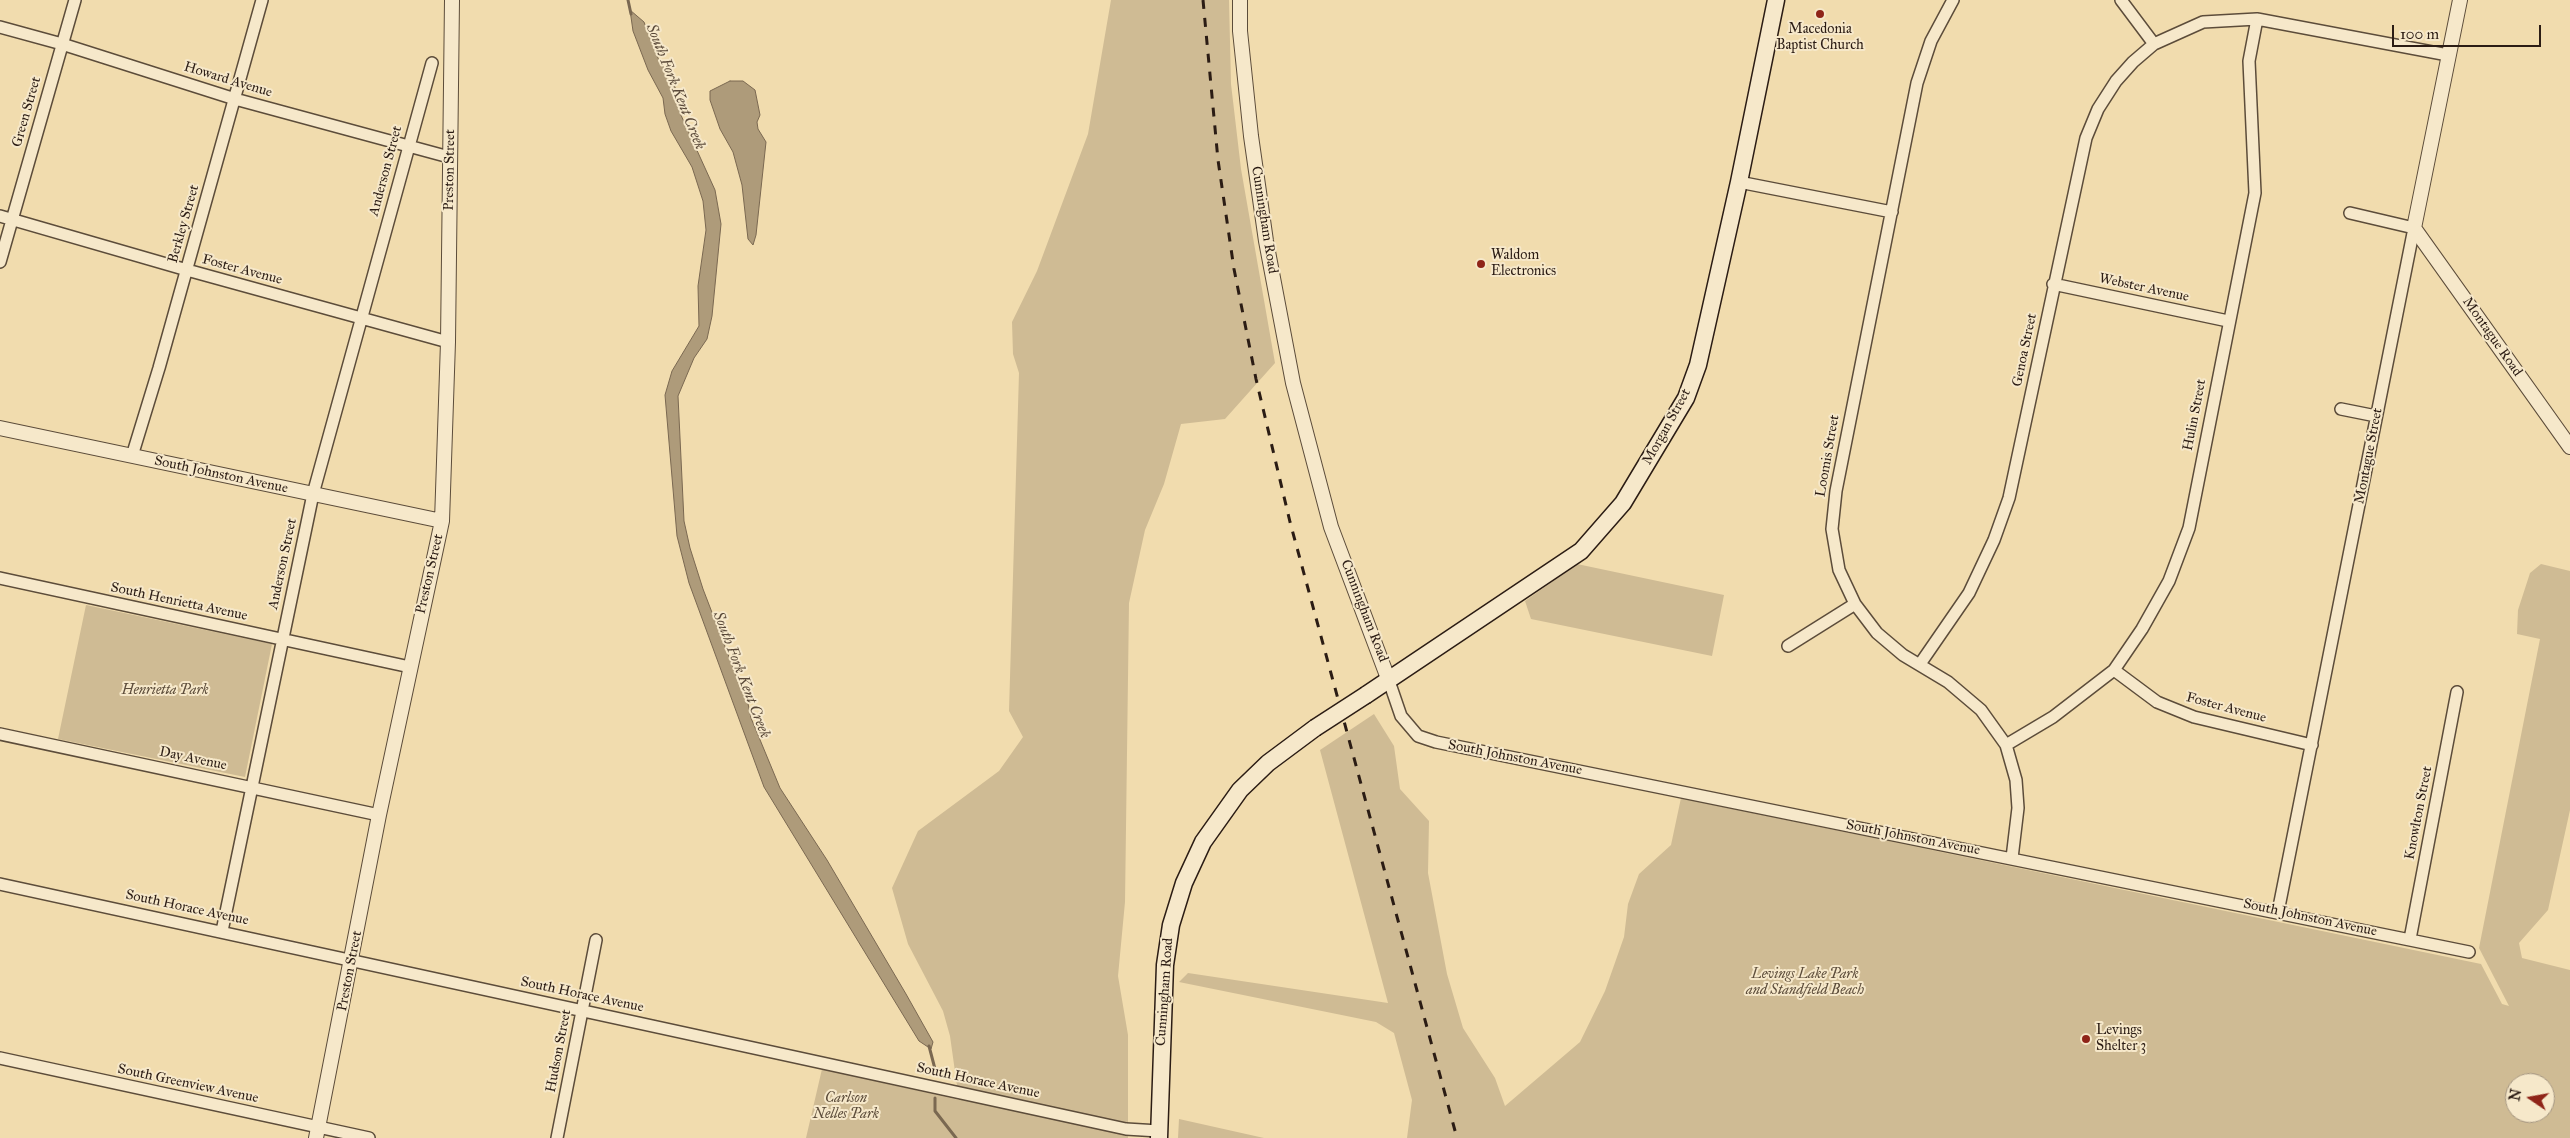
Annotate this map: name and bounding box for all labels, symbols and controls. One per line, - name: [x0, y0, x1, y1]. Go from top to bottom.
- marker: Macedonia Baptist Church: [1814, 8, 1826, 20]
- scale bar: [2395, 15, 2544, 47]
- water label: South Fork Kent Creek: [642, 21, 708, 153]
- place label: Macedonia Baptist Church: [1776, 22, 1864, 54]
- text: 100 m: [2400, 25, 2439, 43]
- street label: Howard Avenue: [182, 59, 274, 101]
- street label: Green Street: [9, 75, 45, 149]
- street label: Anderson Street: [366, 124, 406, 218]
- street label: Preston Street: [441, 129, 459, 211]
- street label: Cunningham Road: [1247, 165, 1281, 275]
- street label: Berkley Street: [165, 183, 203, 265]
- place label: Waldom Electronics: [1491, 248, 1556, 280]
- street label: Foster Avenue: [200, 251, 284, 289]
- marker: Waldom Electronics: [1475, 258, 1487, 270]
- street label: Webster Avenue: [2097, 270, 2191, 306]
- street label: Montague Road: [2459, 294, 2525, 380]
- street label: Genoa Street: [2009, 312, 2041, 388]
- street label: Hulin Street: [2180, 378, 2210, 452]
- street label: Morgan Street: [1639, 386, 1695, 468]
- street label: Montague Street: [2351, 407, 2387, 505]
- street label: Loomis Street: [1813, 414, 1843, 498]
- street label: South Johnston Avenue: [153, 453, 289, 497]
- street label: Anderson Street: [265, 517, 301, 611]
- street label: Preston Street: [413, 532, 447, 616]
- street label: Cunningham Road: [1337, 557, 1391, 665]
- street label: South Henrietta Avenue: [109, 579, 249, 625]
- water label: South Fork Kent Creek: [709, 609, 773, 741]
- park label: Henrietta Park: [121, 683, 209, 699]
- street label: Foster Avenue: [2184, 689, 2268, 727]
- street label: South Johnston Avenue: [1447, 737, 1583, 779]
- street label: Day Avenue: [158, 744, 228, 774]
- street label: Knowlton Street: [2402, 765, 2436, 861]
- street label: South Johnston Avenue: [1845, 817, 1981, 859]
- street label: South Horace Avenue: [124, 887, 250, 929]
- street label: South Johnston Avenue: [2242, 896, 2378, 940]
- street label: Preston Street: [334, 929, 366, 1013]
- street label: Cunningham Road: [1153, 937, 1177, 1047]
- park label: Levings Lake Park and Standfield Beach: [1746, 967, 1864, 1000]
- street label: South Horace Avenue: [519, 974, 645, 1016]
- street label: Hudson Street: [543, 1008, 575, 1094]
- place label: Levings Shelter 3: [2096, 1023, 2146, 1056]
- marker: Levings Shelter 3: [2080, 1033, 2092, 1045]
- street label: South Horace Avenue: [915, 1060, 1041, 1102]
- street label: South Greenview Avenue: [116, 1061, 260, 1107]
- north arrow: [2505, 1073, 2555, 1123]
- text: N: [2506, 1087, 2525, 1103]
- park label: Carlson Nelles Park: [813, 1091, 879, 1124]

